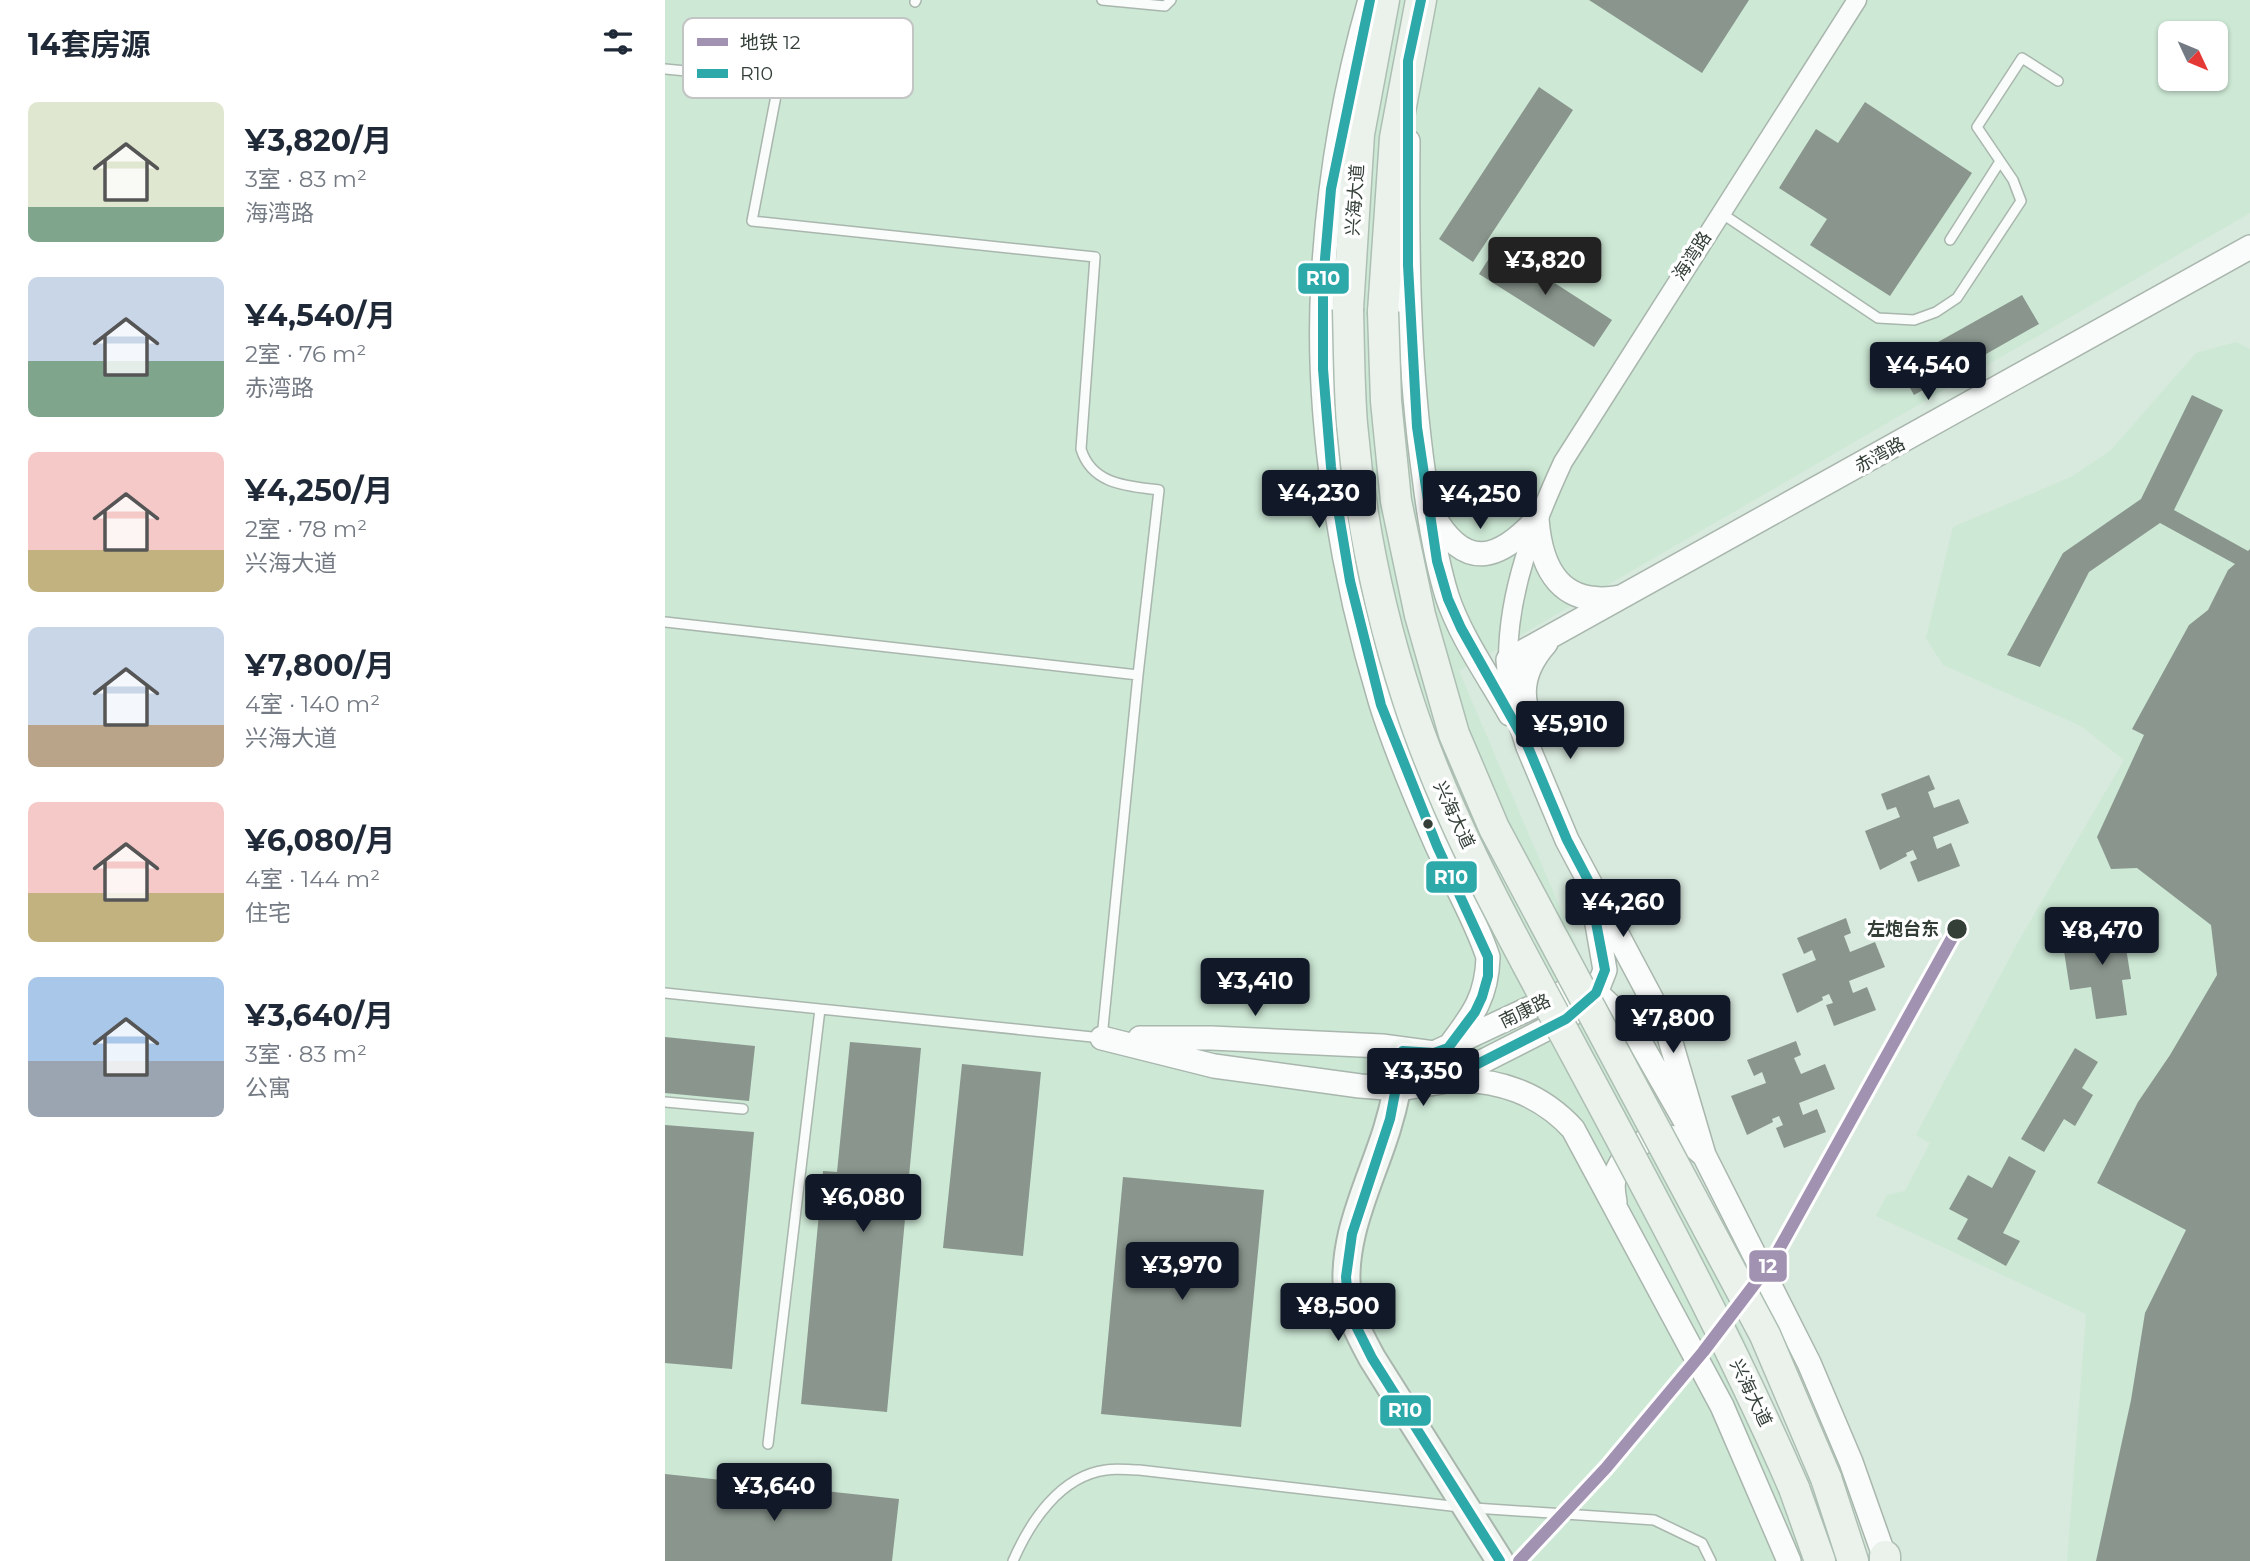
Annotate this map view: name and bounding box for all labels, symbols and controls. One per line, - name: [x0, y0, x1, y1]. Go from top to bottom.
- legend: [683, 18, 913, 98]
- north arrow: [2158, 21, 2228, 91]
- map controls: [2158, 21, 2228, 91]
- icon: filters: [599, 23, 637, 61]
- text: 14套房源: [28, 26, 150, 63]
- text: 地铁 12: [740, 31, 801, 54]
- text: R10: [740, 62, 773, 85]
- text: ¥3,820/月: [245, 122, 392, 159]
- icon: home: [84, 130, 168, 214]
- street label: 兴海大道: [1342, 163, 1368, 237]
- text: 3室 · 83 m²: [245, 165, 367, 193]
- text: 海湾路: [245, 199, 314, 227]
- street label: 海湾路: [1668, 227, 1716, 285]
- pin: ¥3,820: [1488, 238, 1602, 297]
- text: ¥3,820: [1504, 246, 1586, 274]
- line badge: R10: [1297, 262, 1350, 295]
- text: R10: [1306, 267, 1340, 290]
- text: ¥4,540/月: [245, 297, 396, 334]
- icon: home: [84, 305, 168, 389]
- text: 2室 · 76 m²: [245, 340, 366, 368]
- pin: ¥4,540: [1871, 342, 1985, 402]
- text: ¥4,540: [1886, 351, 1970, 379]
- text: 赤湾路: [245, 374, 314, 402]
- street label: 赤湾路: [1851, 432, 1909, 478]
- pin: ¥4,230: [1262, 470, 1376, 530]
- text: ¥4,250/月: [245, 472, 393, 509]
- pin: ¥4,250: [1423, 472, 1537, 531]
- text: ¥4,230: [1278, 479, 1360, 507]
- icon: home: [84, 480, 168, 564]
- text: ¥4,250: [1439, 480, 1521, 508]
- text: 2室 · 78 m²: [245, 515, 367, 543]
- text: 兴海大道: [245, 549, 337, 577]
- text: ¥7,800/月: [245, 647, 395, 684]
- icon: home: [84, 655, 168, 739]
- text: 4室 · 140 m²: [245, 690, 380, 718]
- pin: ¥5,910: [1513, 702, 1627, 761]
- text: ¥5,910: [1532, 710, 1608, 738]
- text: 兴海大道: [245, 724, 337, 752]
- street label: 兴海大道: [1429, 778, 1479, 852]
- unlabelled marker: [1421, 817, 1435, 831]
- text: ¥6,080/月: [245, 822, 395, 859]
- icon: home: [84, 830, 168, 914]
- line badge: R10: [1425, 860, 1478, 894]
- text: 4室 · 144 m²: [245, 865, 380, 893]
- text: R10: [1434, 866, 1468, 889]
- pin: ¥4,260: [1566, 880, 1680, 939]
- text: ¥4,260: [1581, 888, 1665, 916]
- text: 住宅: [245, 899, 291, 927]
- pin: ¥8,470: [2045, 908, 2159, 967]
- text: ¥8,470: [2061, 916, 2143, 944]
- marker: 左炮台东: [1945, 917, 1969, 941]
- place label: 左炮台东: [1867, 918, 1939, 940]
- pin: ¥3,410: [1198, 958, 1312, 1018]
- text: ¥3,410: [1217, 967, 1293, 995]
- street label: 南康路: [1496, 989, 1554, 1033]
- pin: ¥7,800: [1616, 996, 1730, 1055]
- text: ¥3,640/月: [245, 997, 394, 1034]
- text: ¥7,800: [1631, 1004, 1715, 1032]
- icon: home: [84, 1005, 168, 1089]
- text: 3室 · 83 m²: [245, 1040, 367, 1068]
- pin: ¥3,350: [1366, 1048, 1480, 1108]
- text: ¥3,350: [1383, 1057, 1463, 1085]
- text: 公寓: [245, 1074, 291, 1102]
- pin: ¥6,080: [806, 1174, 920, 1234]
- text: ¥6,080: [821, 1183, 905, 1211]
- pin: ¥3,970: [1125, 1242, 1239, 1302]
- line badge: 12: [1748, 1249, 1788, 1283]
- text: ¥3,970: [1142, 1251, 1222, 1279]
- text: 12: [1759, 1255, 1777, 1278]
- pin: ¥8,500: [1281, 1284, 1395, 1343]
- text: ¥8,500: [1296, 1292, 1380, 1320]
- street label: 兴海大道: [1725, 1356, 1777, 1430]
- line badge: R10: [1379, 1394, 1432, 1427]
- text: R10: [1388, 1399, 1422, 1422]
- pin: ¥3,640: [717, 1464, 831, 1523]
- text: ¥3,640: [733, 1472, 815, 1500]

